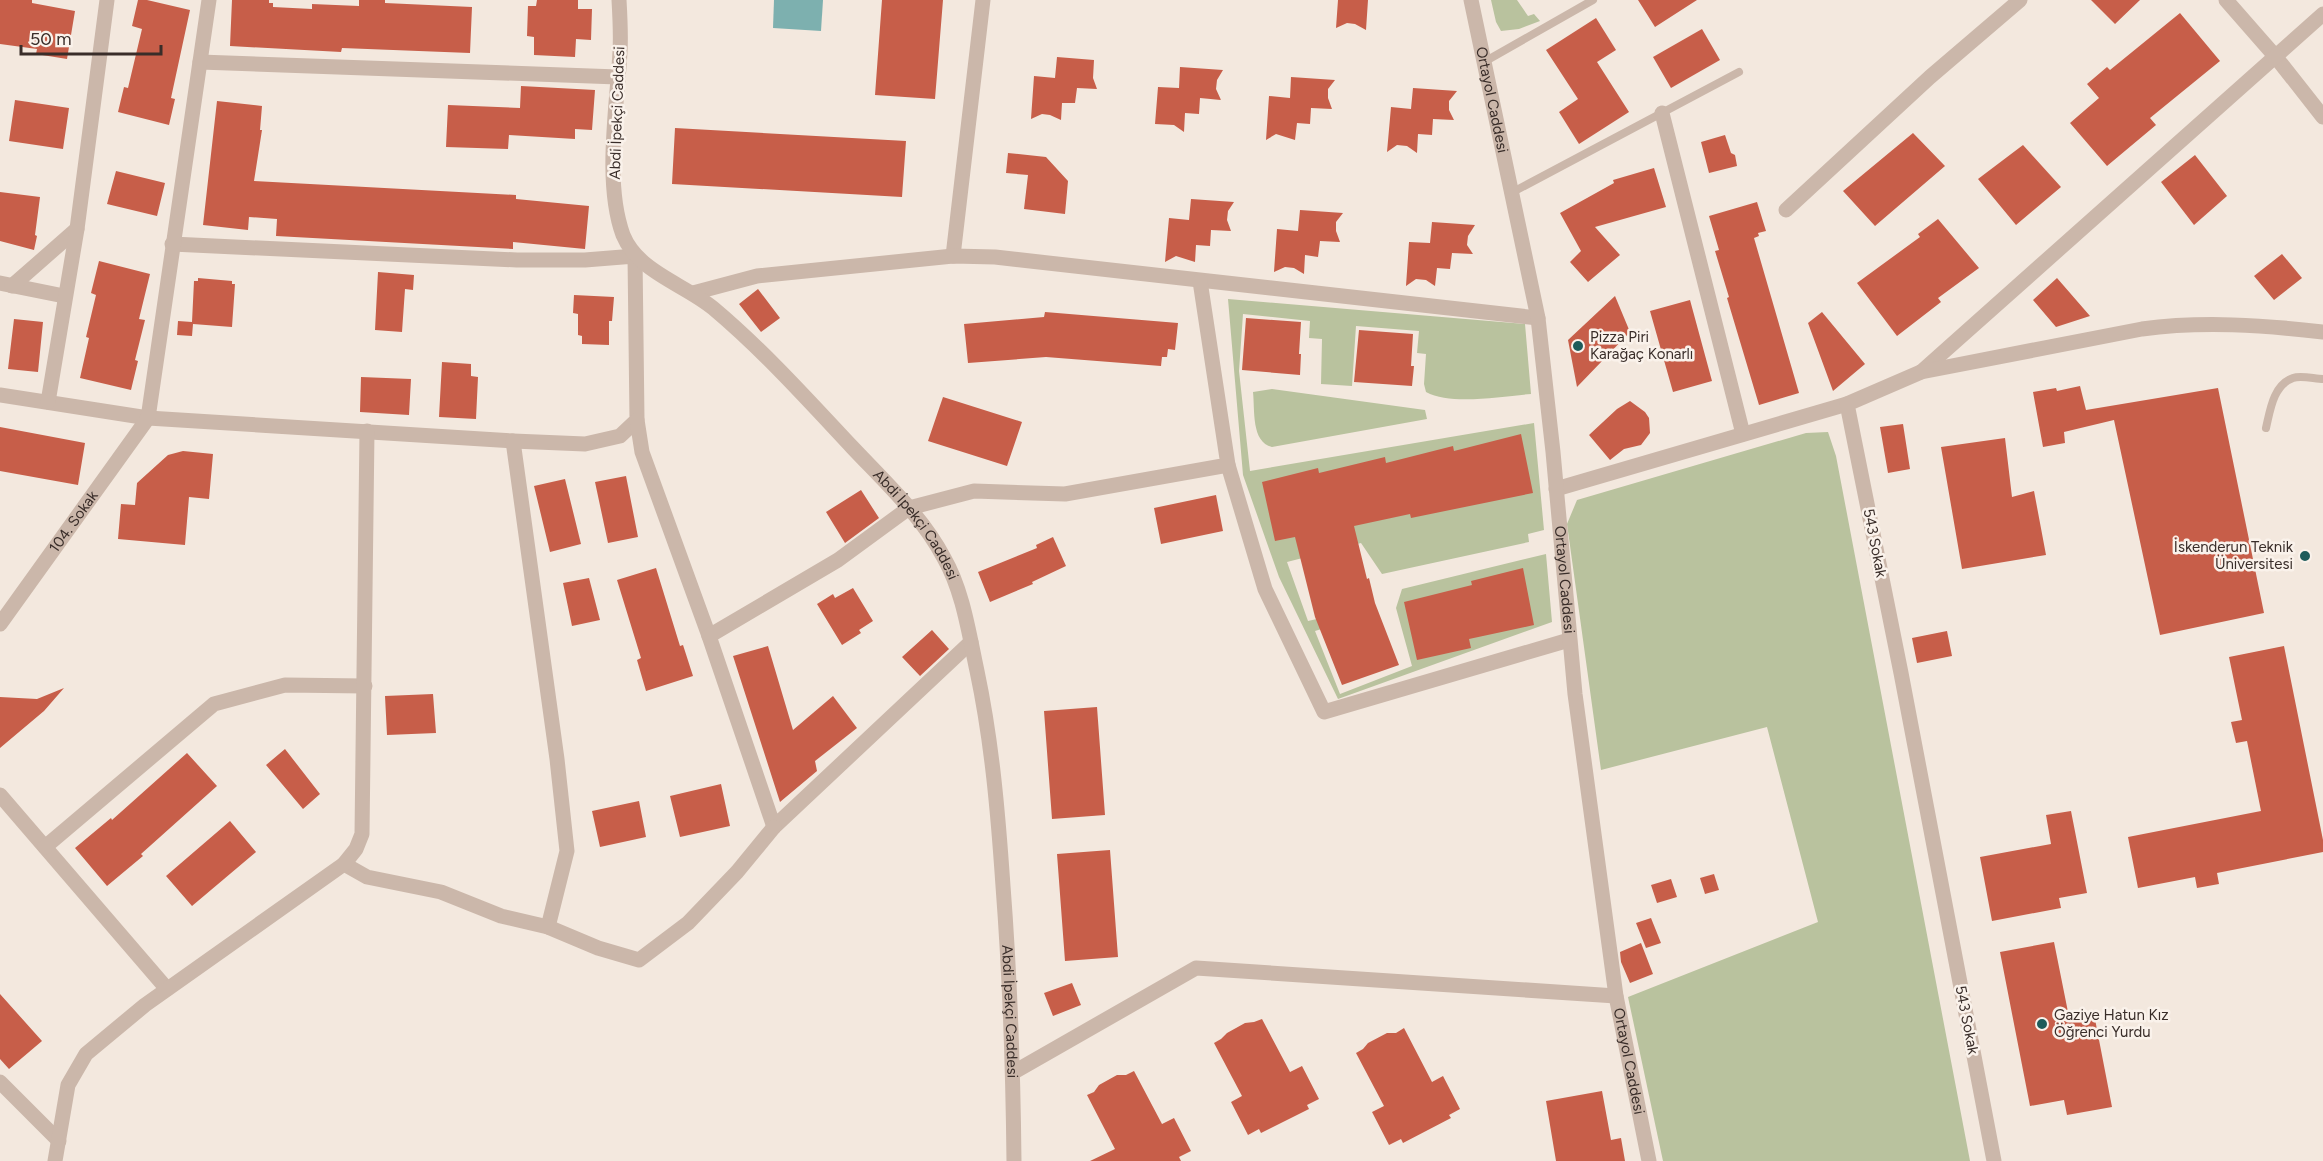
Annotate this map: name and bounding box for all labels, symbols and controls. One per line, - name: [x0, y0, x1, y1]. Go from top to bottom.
- scale bar: [21, 18, 160, 56]
- text: 50 m: [30, 28, 72, 50]
- street label: Ortayol Caddesi: [1472, 45, 1512, 155]
- street label: Abdi İpekçi Caddesi: [606, 46, 628, 180]
- place label: Pizza Piri Karağaç Konarlı: [1590, 328, 1693, 363]
- marker: Pizza Piri Karağaç Konarlı: [1571, 339, 1585, 353]
- street label: Abdi İpekçi Caddesi: [869, 466, 962, 582]
- street label: 104. Sokak: [45, 487, 102, 556]
- street label: 543 Sokak: [1860, 507, 1891, 580]
- street label: Ortayol Caddesi: [1551, 525, 1578, 634]
- place label: İskenderun Teknik Üniversitesi: [2174, 538, 2294, 573]
- marker: İskenderun Teknik Üniversitesi: [2298, 549, 2312, 563]
- street label: Abdi İpekçi Caddesi: [998, 944, 1021, 1078]
- street label: 543 Sokak: [1952, 984, 1983, 1057]
- street label: Ortayol Caddesi: [1610, 1006, 1648, 1116]
- place label: Gaziye Hatun Kız Öğrenci Yurdu: [2054, 1006, 2169, 1041]
- marker: Gaziye Hatun Kız Öğrenci Yurdu: [2035, 1017, 2049, 1031]

